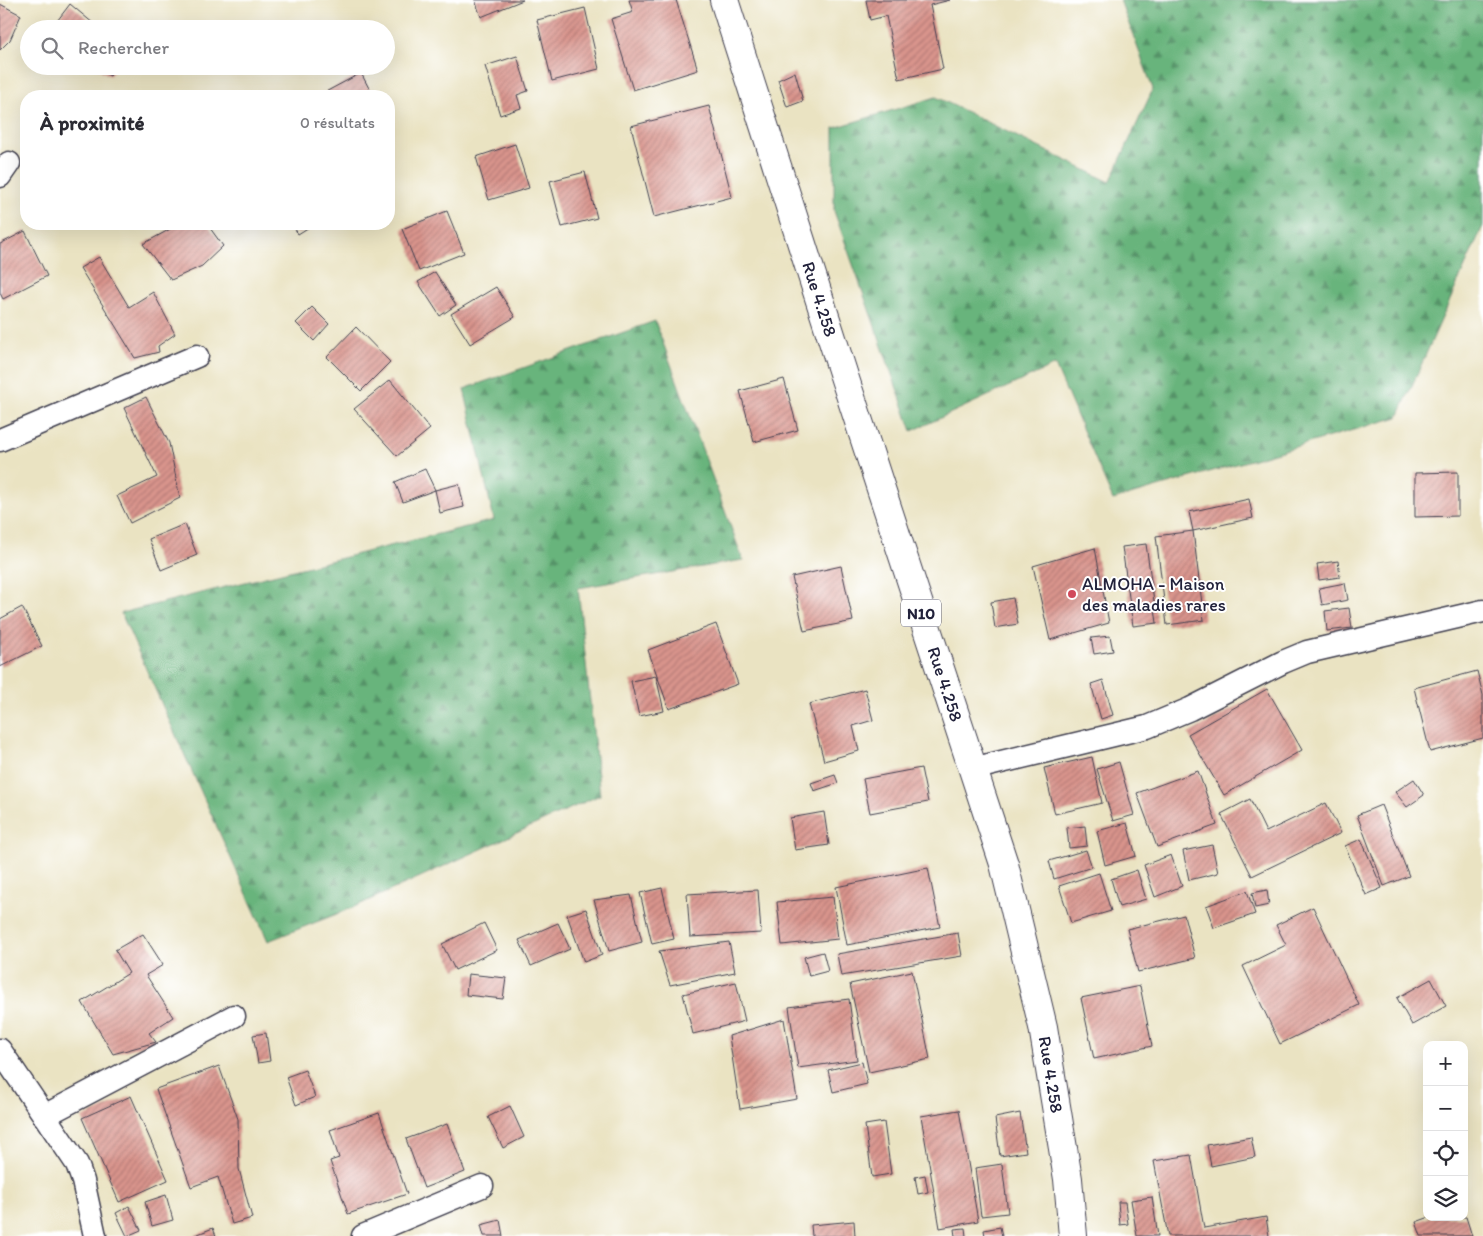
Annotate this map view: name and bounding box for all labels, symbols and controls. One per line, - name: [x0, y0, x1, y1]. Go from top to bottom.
- search box: [20, 20, 395, 75]
- icon: search: [38, 34, 66, 62]
- text: Rechercher: [78, 36, 169, 59]
- text: À proximité: [40, 110, 145, 135]
- text: 0 résultats: [300, 113, 375, 132]
- street label: Rue 4.258: [797, 259, 842, 340]
- place label: ALMOHA - Maison des maladies rares: [1082, 573, 1226, 616]
- marker: ALMOHA - Maison des maladies rares: [1066, 588, 1078, 600]
- road number: N10: [901, 600, 941, 626]
- street label: Rue 4.258: [923, 644, 968, 725]
- street label: Rue 4.258: [1034, 1034, 1068, 1115]
- map controls: [1423, 1041, 1468, 1221]
- button: +: [1423, 1041, 1468, 1086]
- button: −: [1423, 1086, 1468, 1131]
- button: locate: [1423, 1131, 1468, 1176]
- button: layers: [1423, 1176, 1468, 1221]

